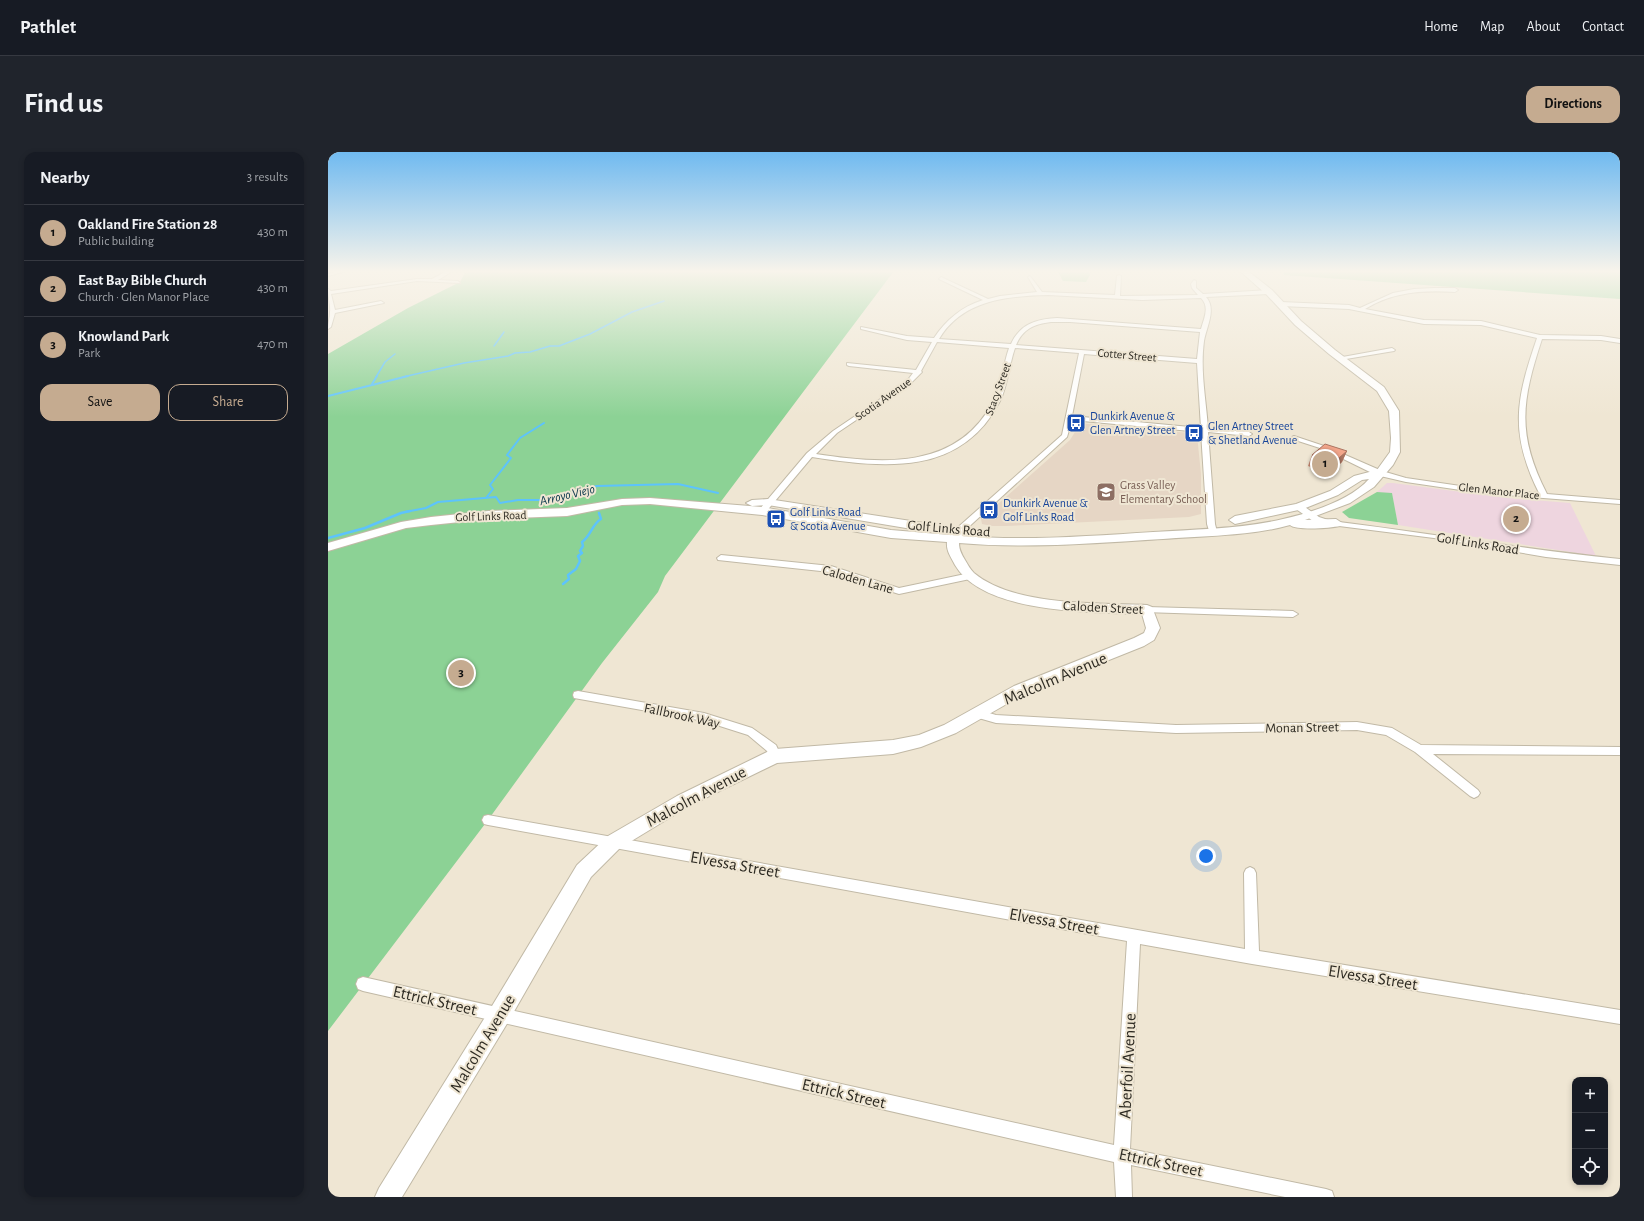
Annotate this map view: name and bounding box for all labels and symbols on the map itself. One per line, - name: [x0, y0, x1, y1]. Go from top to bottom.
- street label: Cotter Street: [1097, 346, 1157, 364]
- street label: Stacy Street: [983, 361, 1014, 417]
- street label: Scotia Avenue: [853, 375, 913, 423]
- place label: Dunkirk Avenue & Glen Artney Street: [1090, 410, 1176, 437]
- bus stop icon: Dunkirk Avenue & Glen Artney Street: [1065, 412, 1087, 434]
- place label: Glen Artney Street & Shetland Avenue: [1208, 420, 1297, 446]
- bus stop icon: Glen Artney Street & Shetland Avenue: [1183, 422, 1205, 444]
- pin: 1: [1312, 449, 1338, 479]
- place label: Grass Valley Elementary School: [1120, 479, 1207, 506]
- school or university icon: Grass Valley Elementary School: [1095, 481, 1117, 503]
- street label: Glen Manor Place: [1458, 481, 1540, 501]
- water label: Arroyo Viejo: [538, 483, 596, 508]
- place label: Dunkirk Avenue & Golf Links Road: [1003, 497, 1089, 523]
- bus stop icon: Dunkirk Avenue & Golf Links Road: [978, 499, 1000, 521]
- pin: 2: [1503, 504, 1529, 534]
- place label: Golf Links Road & Scotia Avenue: [790, 506, 865, 532]
- bus stop icon: Golf Links Road & Scotia Avenue: [765, 508, 787, 530]
- street label: Golf Links Road: [455, 509, 527, 523]
- street label: Golf Links Road: [907, 518, 991, 540]
- street label: Golf Links Road: [1436, 531, 1520, 557]
- street label: Caloden Lane: [821, 563, 895, 597]
- street label: Caloden Street: [1062, 599, 1144, 617]
- street label: Malcolm Avenue: [1001, 649, 1109, 708]
- pin: 3: [448, 658, 474, 688]
- street label: Fallbrook Way: [643, 701, 721, 731]
- street label: Monan Street: [1265, 720, 1339, 736]
- street label: Malcolm Avenue: [644, 763, 749, 830]
- your location: [1196, 846, 1216, 866]
- street label: Elvessa Street: [689, 848, 781, 881]
- street label: Elvessa Street: [1008, 905, 1100, 938]
- street label: Elvessa Street: [1327, 962, 1419, 993]
- street label: Ettrick Street: [391, 983, 479, 1019]
- street label: Malcolm Avenue: [447, 991, 518, 1095]
- street label: Aberfoil Avenue: [1116, 1013, 1139, 1119]
- street label: Ettrick Street: [800, 1076, 888, 1112]
- street label: Ettrick Street: [1117, 1145, 1205, 1180]

